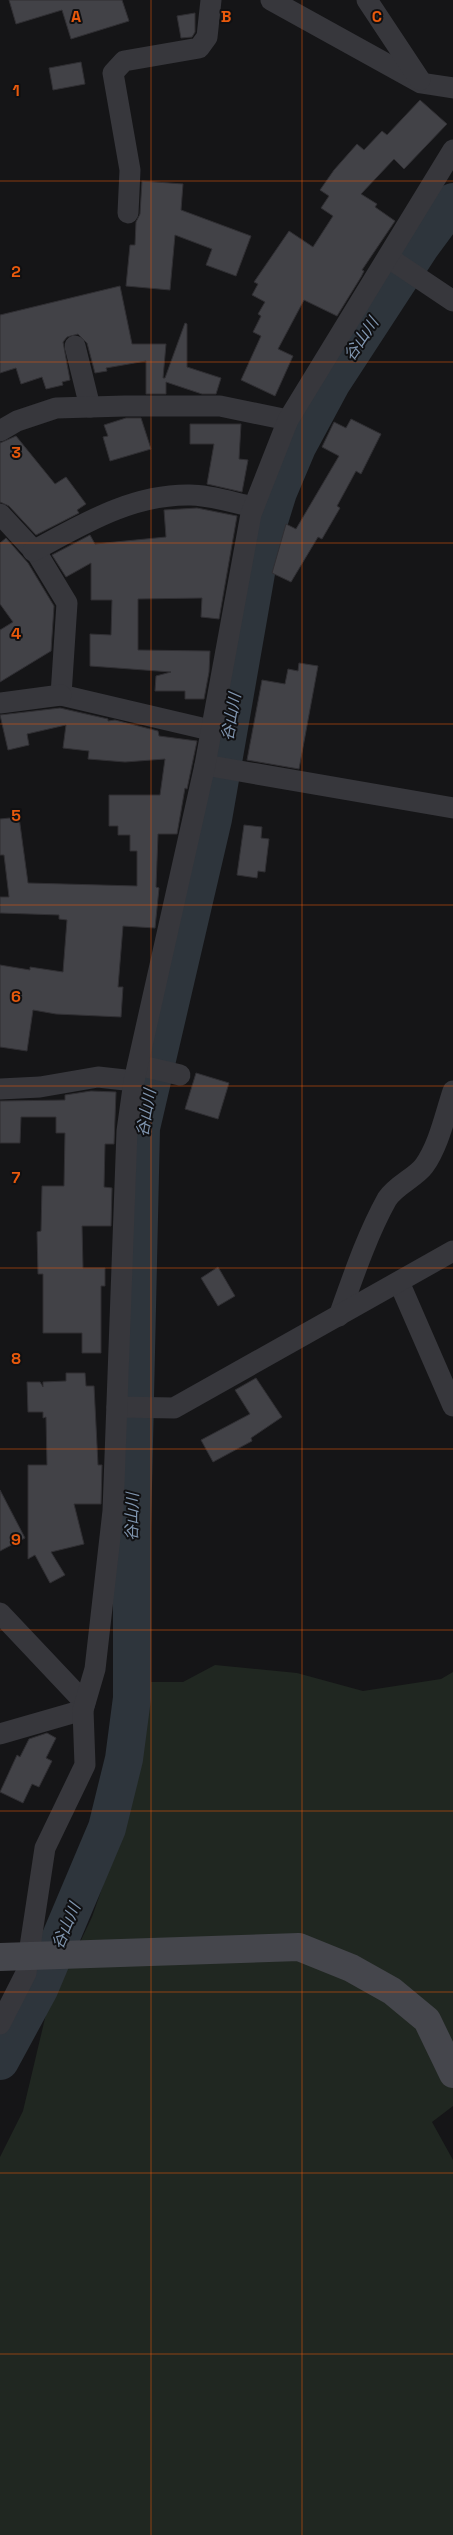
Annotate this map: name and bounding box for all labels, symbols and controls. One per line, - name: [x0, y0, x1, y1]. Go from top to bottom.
- text: A: [71, 6, 81, 27]
- text: B: [221, 6, 231, 27]
- text: C: [372, 6, 382, 27]
- text: 1: [12, 80, 20, 101]
- text: 2: [11, 261, 21, 282]
- water label: 谷山川: [339, 312, 384, 365]
- text: 3: [11, 442, 21, 463]
- text: 4: [11, 623, 21, 644]
- water label: 谷山川: [216, 690, 246, 742]
- text: 5: [11, 805, 21, 826]
- text: 6: [11, 986, 21, 1007]
- water label: 谷山川: [131, 1086, 161, 1138]
- text: 7: [12, 1167, 21, 1188]
- text: 8: [11, 1348, 21, 1369]
- water label: 谷山川: [121, 1491, 143, 1541]
- text: 9: [11, 1529, 21, 1550]
- water label: 谷山川: [47, 1898, 86, 1952]

